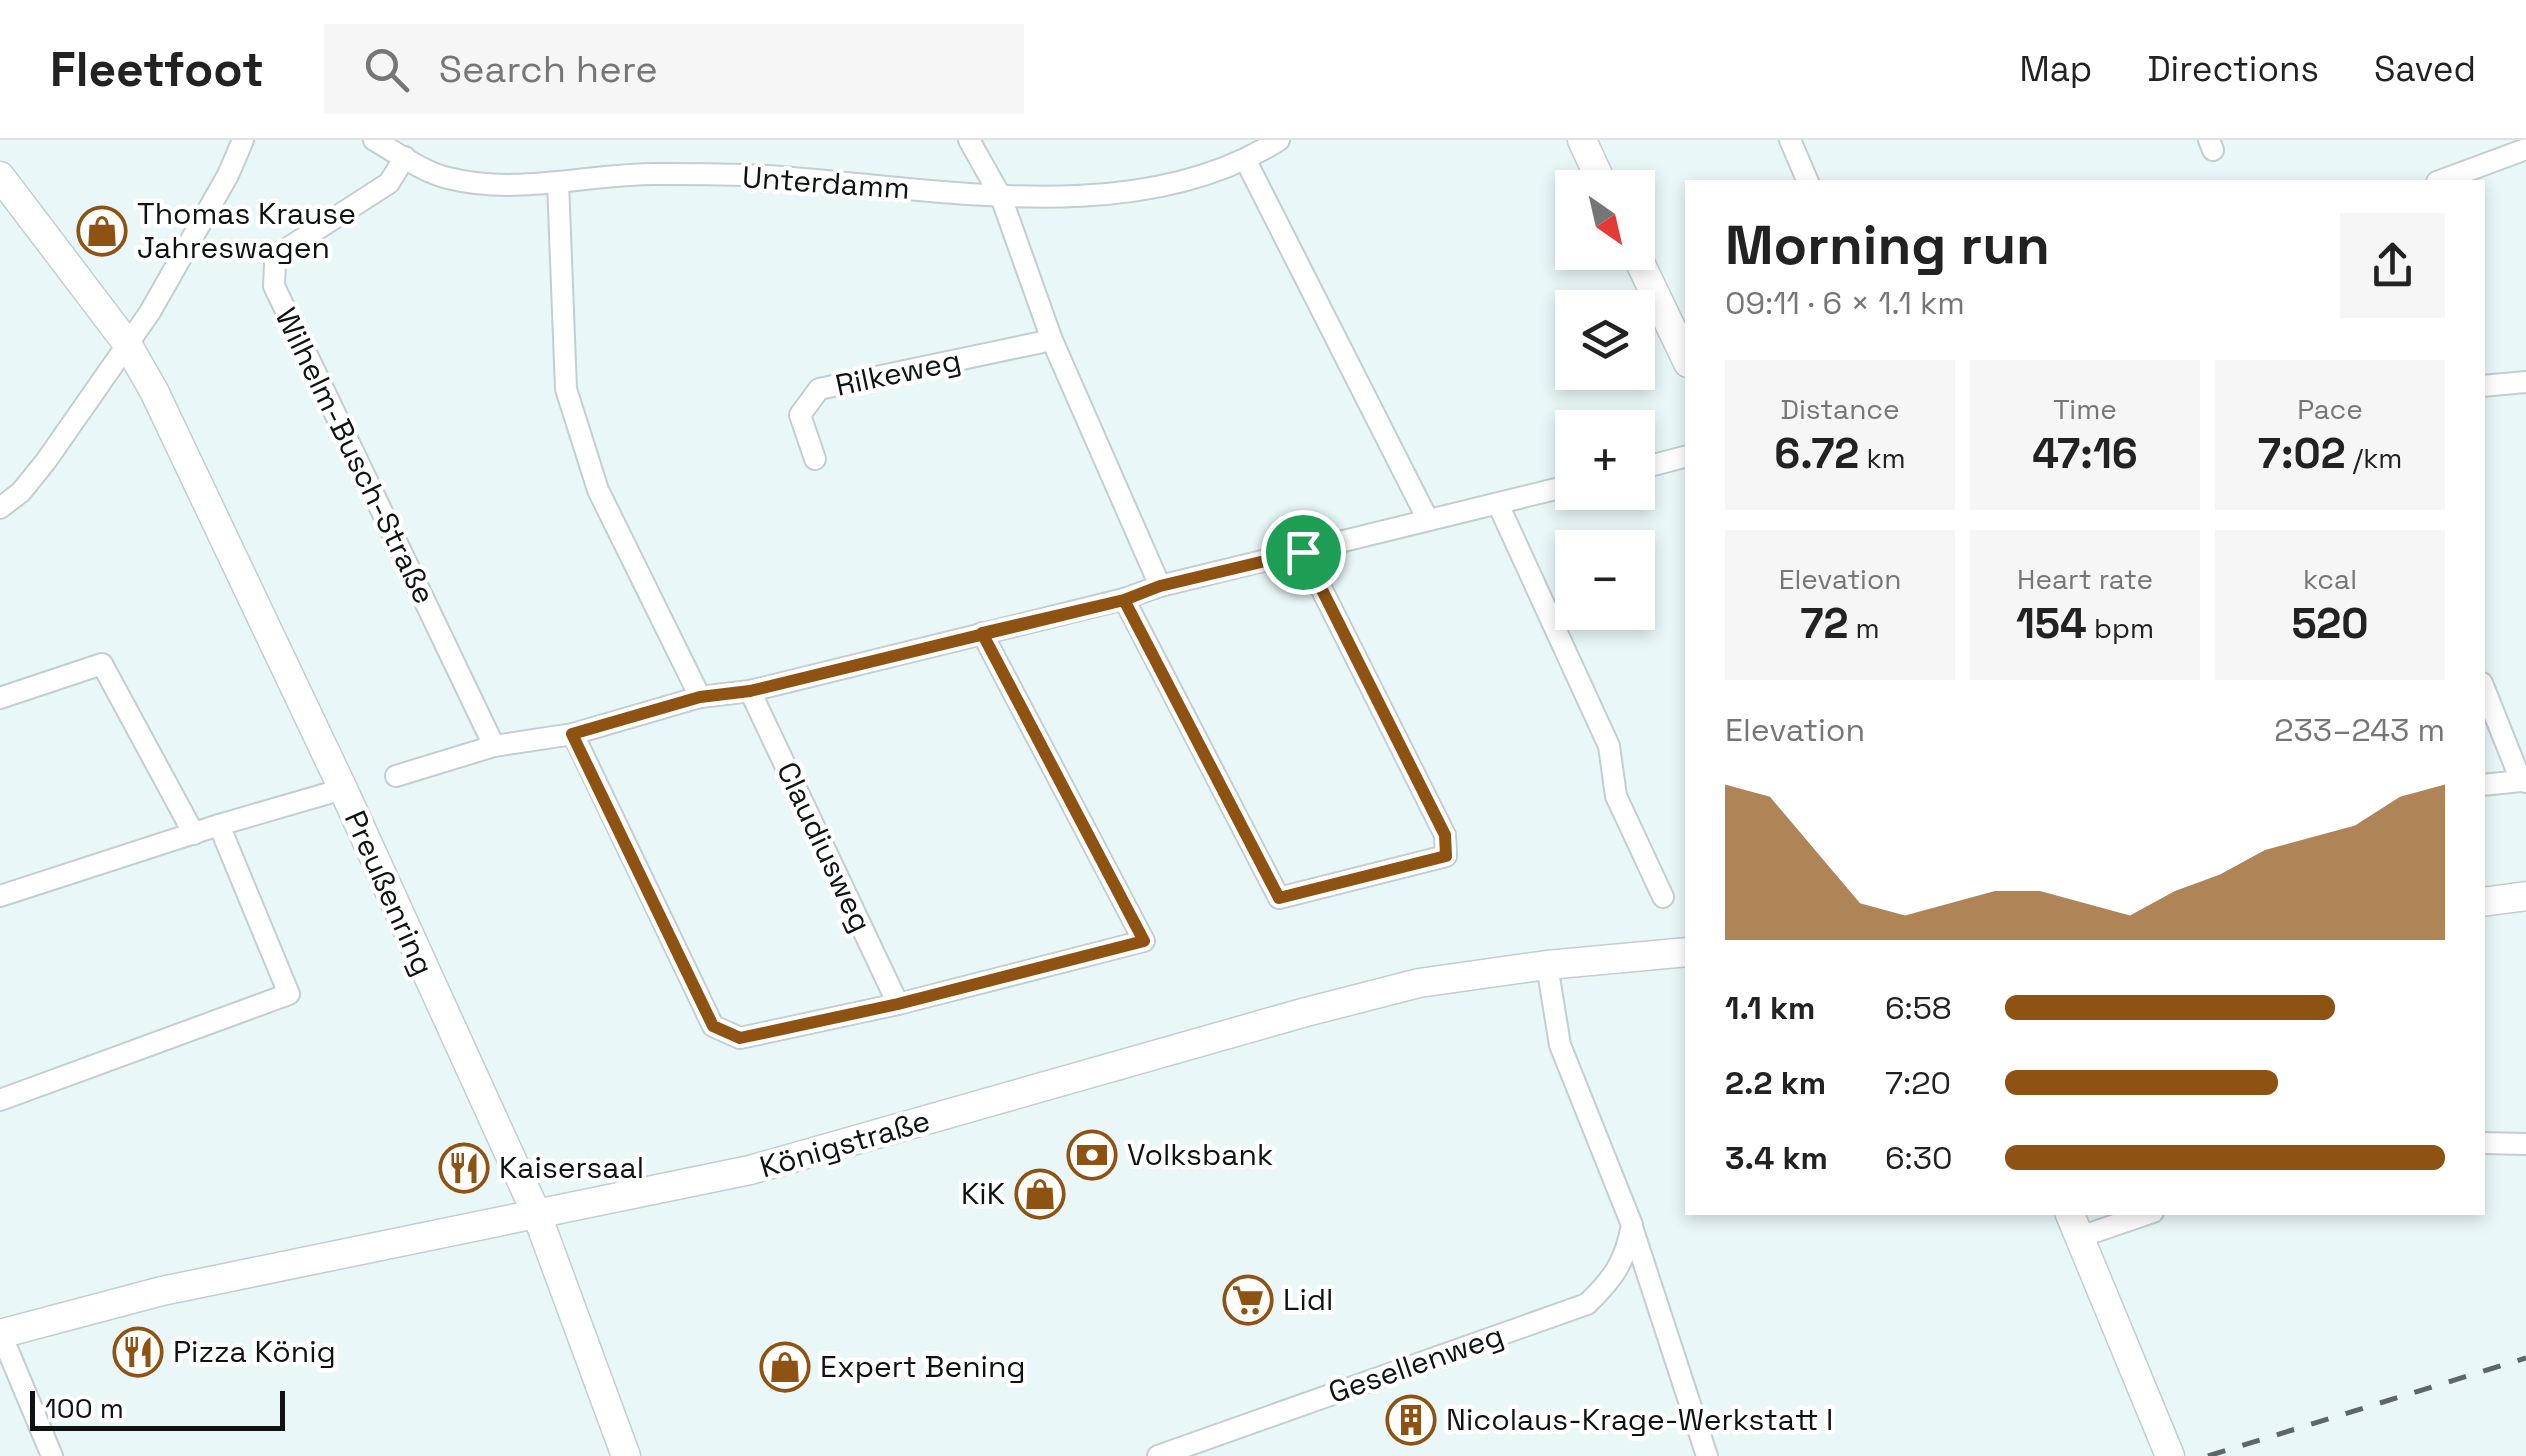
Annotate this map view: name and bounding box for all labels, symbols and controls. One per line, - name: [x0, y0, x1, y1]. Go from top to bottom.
- search box: [324, 24, 1024, 114]
- text: Fleetfoot: [50, 39, 264, 100]
- icon: search: [359, 42, 414, 97]
- text: Search here: [439, 45, 658, 93]
- text: Map: [2019, 47, 2092, 91]
- text: Directions: [2147, 47, 2319, 91]
- text: Saved: [2374, 47, 2476, 91]
- street label: Unterdamm: [741, 157, 911, 208]
- north arrow: [1555, 170, 1655, 270]
- map controls: [1555, 170, 1655, 630]
- place label: Thomas Krause Jahreswagen: [137, 194, 356, 267]
- shop icon: Thomas Krause Jahreswagen: [76, 205, 128, 257]
- text: Morning run: [1725, 210, 2050, 280]
- button: share: [2340, 213, 2445, 318]
- text: 09:11 · 6 × 1.1 km: [1725, 283, 1965, 323]
- button: layers: [1555, 290, 1655, 390]
- street label: Wilhelm-Busch-Straße: [267, 301, 444, 610]
- street label: Rilkeweg: [832, 340, 964, 405]
- text: Distance: [1780, 391, 1900, 427]
- text: Time: [2053, 391, 2117, 427]
- text: Pace: [2297, 391, 2363, 427]
- button: +: [1555, 410, 1655, 510]
- text: 6.72: [1774, 427, 1859, 480]
- text: 47:16: [2032, 427, 2138, 480]
- text: 7:02: [2258, 427, 2346, 480]
- text: km: [1859, 440, 1906, 476]
- text: /km: [2346, 440, 2402, 476]
- pin: [1261, 510, 1346, 595]
- icon: arrive: [1276, 525, 1331, 580]
- button: −: [1555, 530, 1655, 630]
- text: Elevation: [1779, 561, 1901, 597]
- text: Heart rate: [2017, 561, 2153, 597]
- text: kcal: [2303, 561, 2357, 597]
- text: 72: [1800, 597, 1848, 650]
- text: 154: [2016, 597, 2087, 650]
- text: 520: [2291, 597, 2369, 650]
- text: m: [1848, 610, 1880, 646]
- text: bpm: [2087, 610, 2154, 646]
- text: Elevation: [1725, 710, 1865, 750]
- text: 233–243 m: [2274, 710, 2445, 750]
- street label: Claudiusweg: [768, 756, 881, 938]
- street label: Preußenring: [336, 804, 443, 981]
- text: 1.1 km: [1725, 988, 1815, 1028]
- text: 6:58: [1885, 988, 1952, 1028]
- text: 2.2 km: [1725, 1063, 1826, 1103]
- text: 7:20: [1885, 1063, 1951, 1103]
- street label: Königstraße: [755, 1101, 934, 1186]
- bank icon: Volksbank: [1066, 1129, 1118, 1181]
- place label: Volksbank: [1127, 1135, 1273, 1174]
- text: 3.4 km: [1725, 1138, 1828, 1178]
- text: 6:30: [1885, 1138, 1953, 1178]
- restaurant icon: Kaisersaal: [438, 1142, 490, 1194]
- place label: Kaisersaal: [499, 1148, 644, 1187]
- shop icon: KiK: [1014, 1168, 1066, 1220]
- place label: KiK: [961, 1174, 1005, 1213]
- supermarket icon: Lidl: [1222, 1274, 1274, 1326]
- place label: Lidl: [1283, 1280, 1333, 1319]
- street label: Gesellenweg: [1323, 1315, 1509, 1412]
- restaurant icon: Pizza König: [112, 1326, 164, 1378]
- place label: Pizza König: [173, 1332, 336, 1371]
- shop icon: Expert Bening: [759, 1341, 811, 1393]
- place label: Expert Bening: [820, 1347, 1026, 1386]
- scale bar: [30, 1386, 285, 1430]
- text: 100 m: [45, 1390, 124, 1426]
- building icon: Nicolaus-Krage-Werkstatt I: [1385, 1394, 1437, 1446]
- place label: Nicolaus-Krage-Werkstatt I: [1446, 1400, 1833, 1439]

